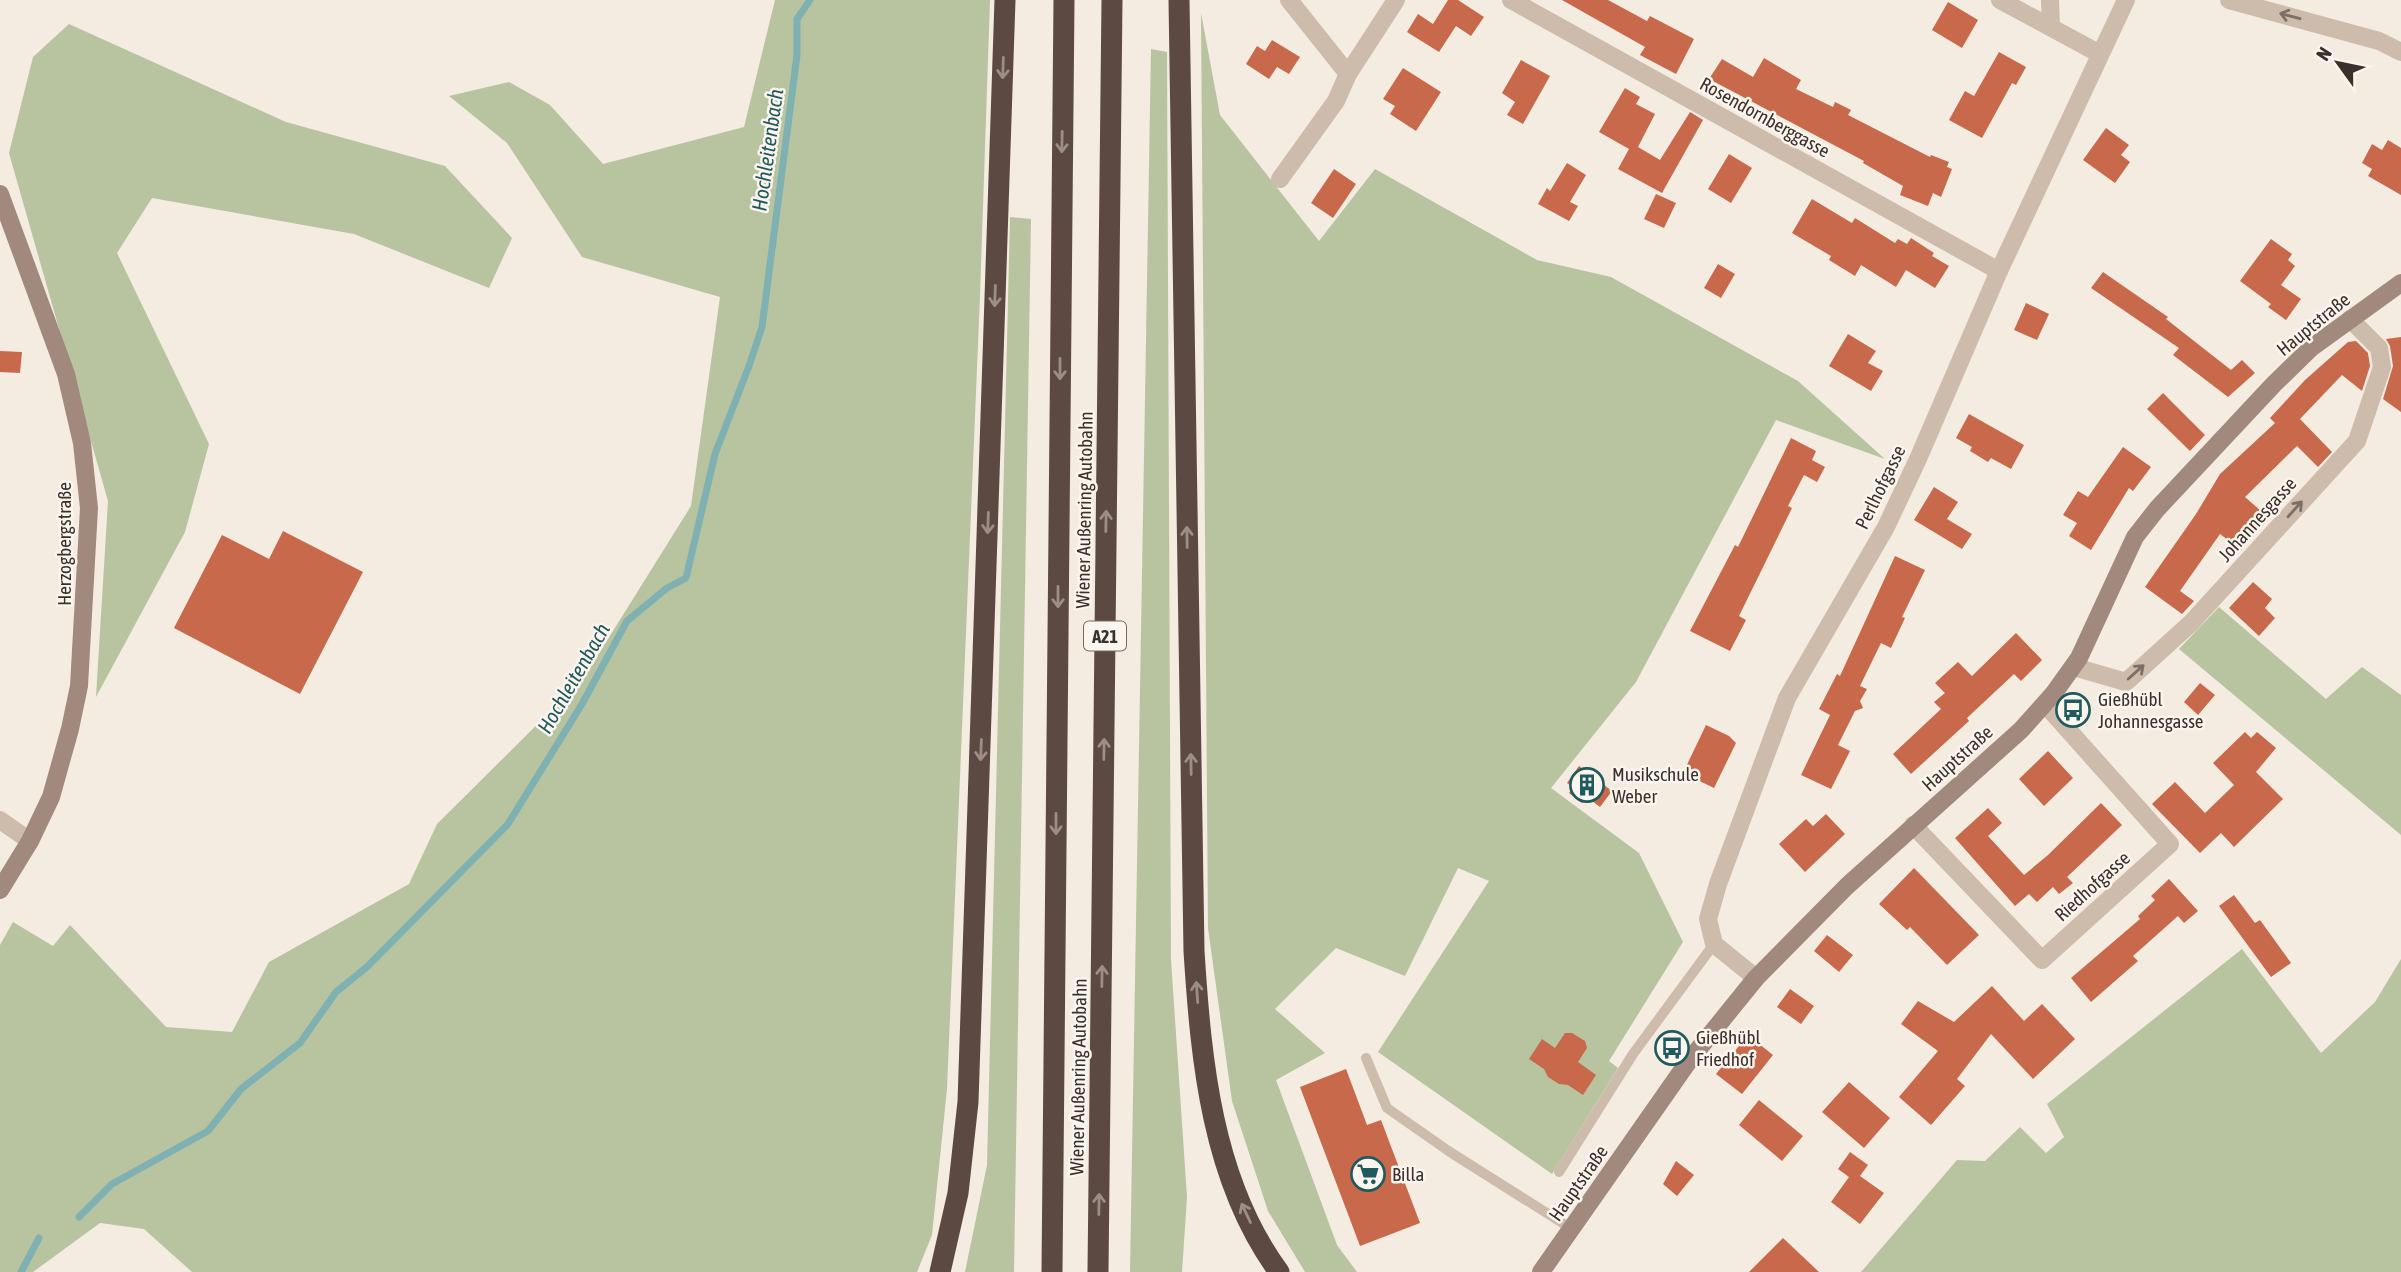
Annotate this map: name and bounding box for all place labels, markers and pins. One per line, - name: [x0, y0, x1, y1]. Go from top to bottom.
- place label: Gießhübl Johannesgasse: [2098, 688, 2204, 732]
- bus stop icon: Gießhübl Johannesgasse: [2054, 691, 2092, 729]
- place label: Musikschule Weber: [1612, 763, 1699, 807]
- building icon: Musikschule Weber: [1568, 766, 1606, 804]
- place label: Gießhübl Friedhof: [1696, 1026, 1760, 1070]
- bus stop icon: Gießhübl Friedhof: [1653, 1029, 1691, 1067]
- supermarket icon: Billa: [1349, 1155, 1387, 1193]
- place label: Billa: [1392, 1163, 1424, 1185]

